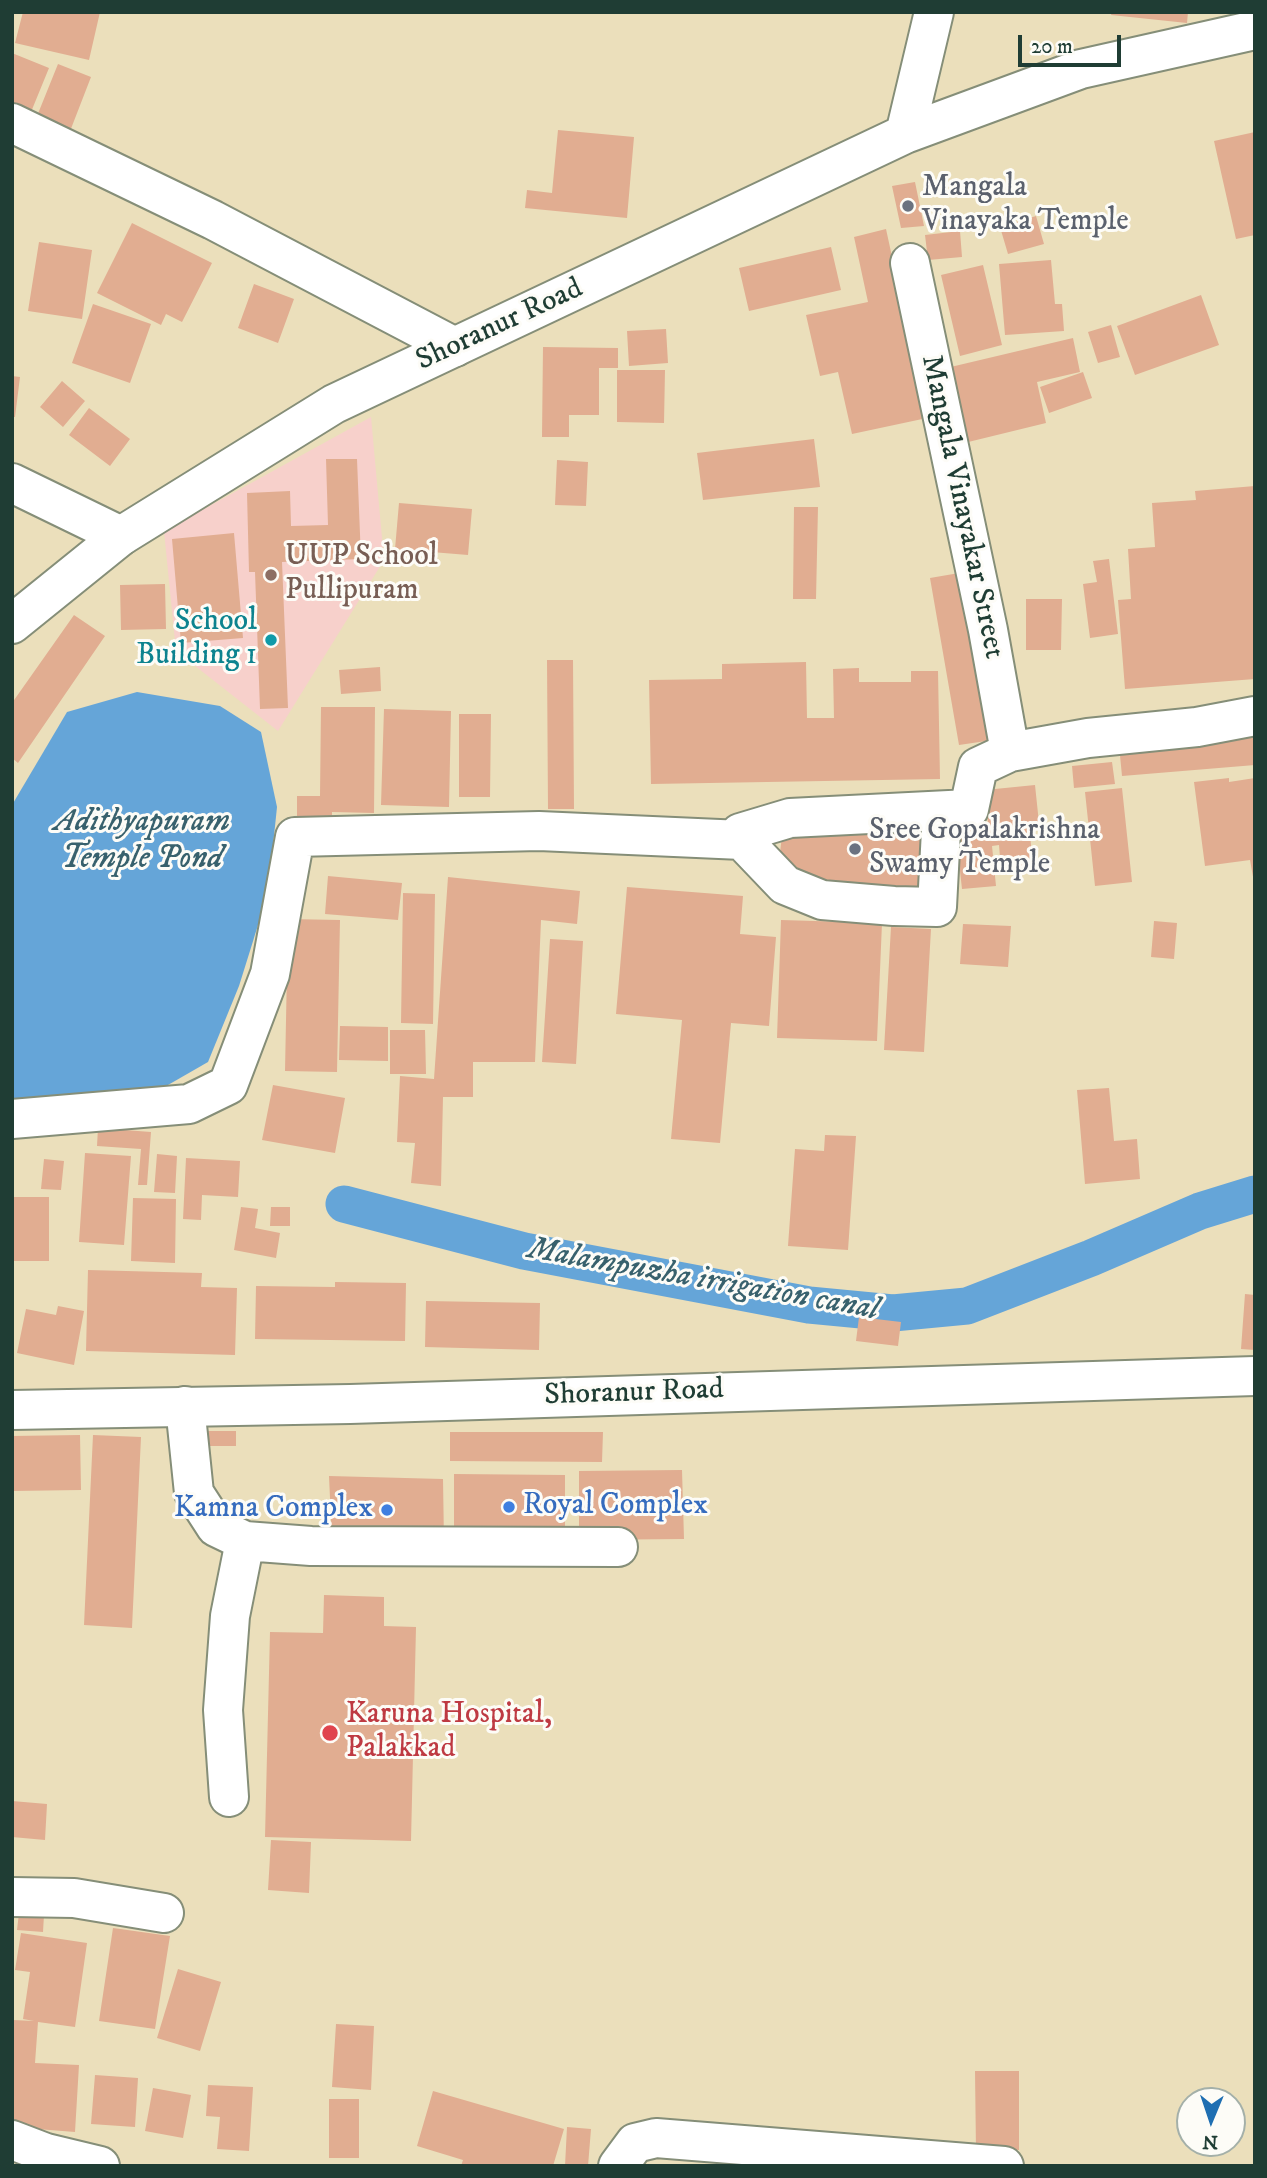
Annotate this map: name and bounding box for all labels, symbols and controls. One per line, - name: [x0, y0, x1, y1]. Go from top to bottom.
- scale bar: [1022, 21, 1125, 65]
- text: 20 m: [1031, 34, 1073, 60]
- place label: Mangala Vinayaka Temple: [922, 171, 1129, 242]
- marker: Mangala Vinayaka Temple: [900, 198, 916, 214]
- street label: Shoranur Road: [411, 272, 589, 380]
- street label: Mangala Vinayakar Street: [911, 352, 1011, 662]
- place label: UUP School Pullipuram: [285, 540, 438, 610]
- marker: UUP School Pullipuram: [263, 567, 279, 583]
- place label: School Building 1: [136, 605, 257, 676]
- marker: School Building 1: [263, 632, 279, 648]
- water label: Adithyapuram Temple Pond: [54, 804, 230, 879]
- place label: Sree Gopalakrishna Swamy Temple: [869, 814, 1100, 884]
- marker: Sree Gopalakrishna Swamy Temple: [847, 841, 863, 857]
- water label: Malampuzha irrigation canal: [524, 1231, 882, 1331]
- street label: Shoranur Road: [544, 1373, 724, 1415]
- place label: Royal Complex: [523, 1489, 708, 1525]
- place label: Kamna Complex: [174, 1492, 373, 1528]
- marker: Royal Complex: [501, 1499, 517, 1515]
- marker: Kamna Complex: [379, 1502, 395, 1518]
- place label: Karuna Hospital, Palakkad: [346, 1698, 552, 1768]
- marker: Karuna Hospital, Palakkad: [320, 1723, 340, 1743]
- north arrow: [1176, 2087, 1246, 2157]
- text: N: [1202, 2130, 1219, 2153]

